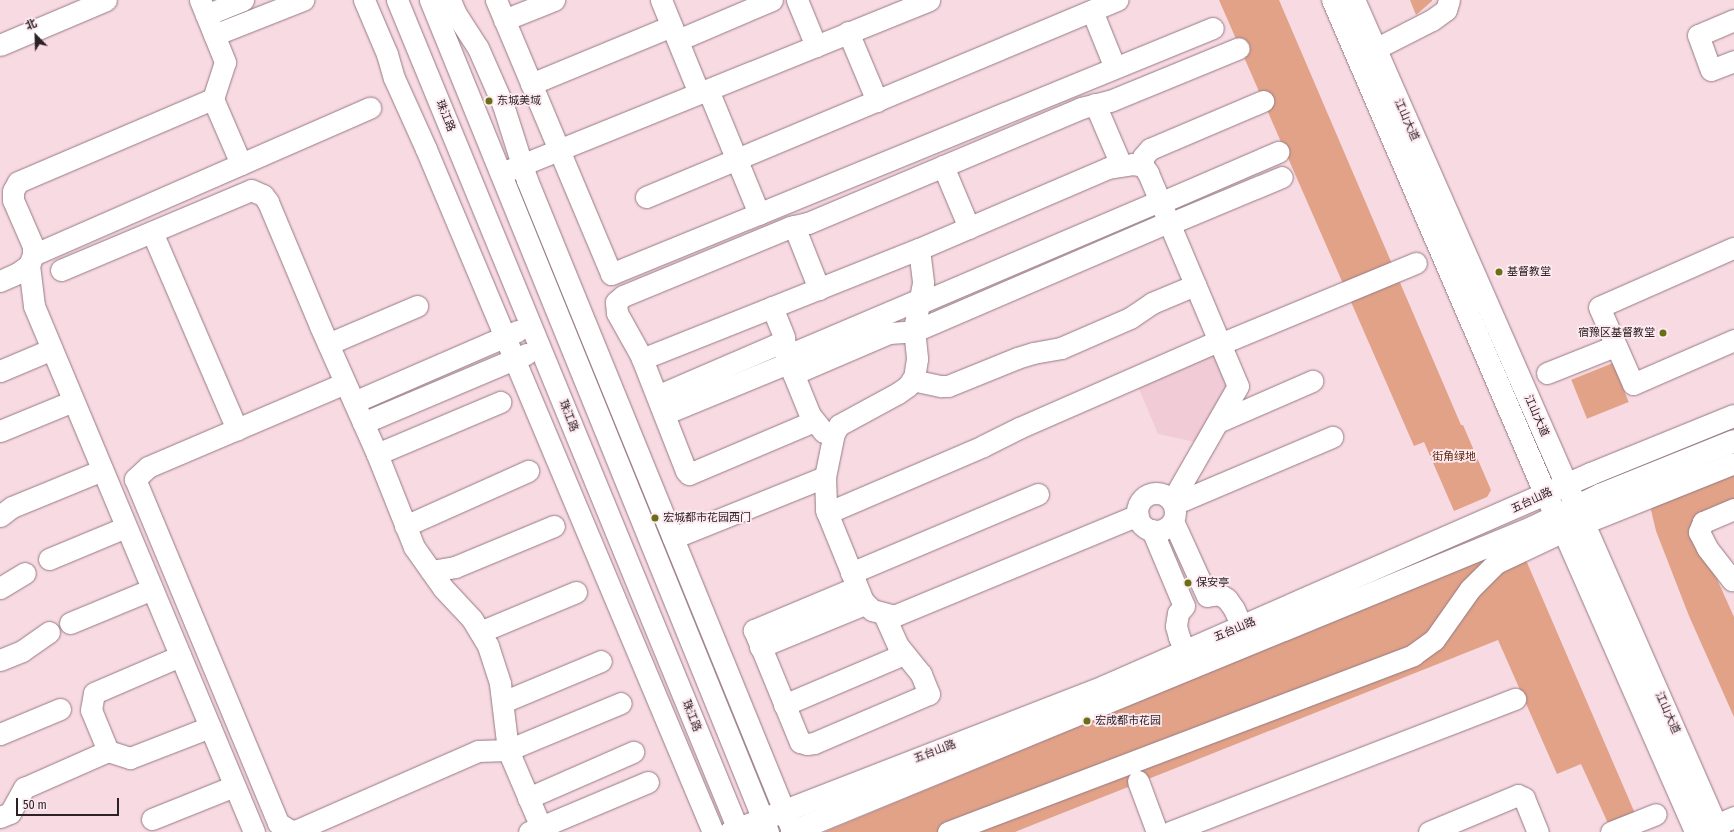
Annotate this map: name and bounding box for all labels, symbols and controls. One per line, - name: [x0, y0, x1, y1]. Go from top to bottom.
- north arrow: [16, 16, 56, 56]
- text: 北: [24, 16, 39, 33]
- place label: 东城美域: [497, 94, 541, 108]
- marker: 东城美域: [484, 96, 494, 106]
- street label: 江山大道: [1391, 97, 1421, 143]
- street label: 珠江路: [433, 98, 457, 134]
- place label: 基督教堂: [1507, 265, 1551, 279]
- marker: 基督教堂: [1494, 267, 1504, 277]
- place label: 宿豫区基督教堂: [1578, 326, 1655, 340]
- marker: 宿豫区基督教堂: [1658, 328, 1668, 338]
- street label: 江山大道: [1521, 393, 1551, 439]
- street label: 珠江路: [556, 398, 580, 434]
- park label: 街角绿地: [1432, 450, 1476, 464]
- street label: 五台山路: [1509, 486, 1555, 516]
- place label: 宏城都市花园西门: [663, 511, 751, 525]
- marker: 宏城都市花园西门: [650, 513, 660, 523]
- place label: 保安亭: [1196, 576, 1229, 590]
- marker: 保安亭: [1183, 578, 1193, 588]
- street label: 五台山路: [1212, 615, 1258, 645]
- street label: 江山大道: [1652, 690, 1682, 736]
- street label: 珠江路: [679, 698, 703, 734]
- place label: 宏成都市花园: [1095, 714, 1161, 728]
- marker: 宏成都市花园: [1082, 716, 1092, 726]
- street label: 五台山路: [912, 738, 958, 766]
- scale bar: [18, 790, 121, 816]
- text: 50 m: [23, 798, 47, 812]

